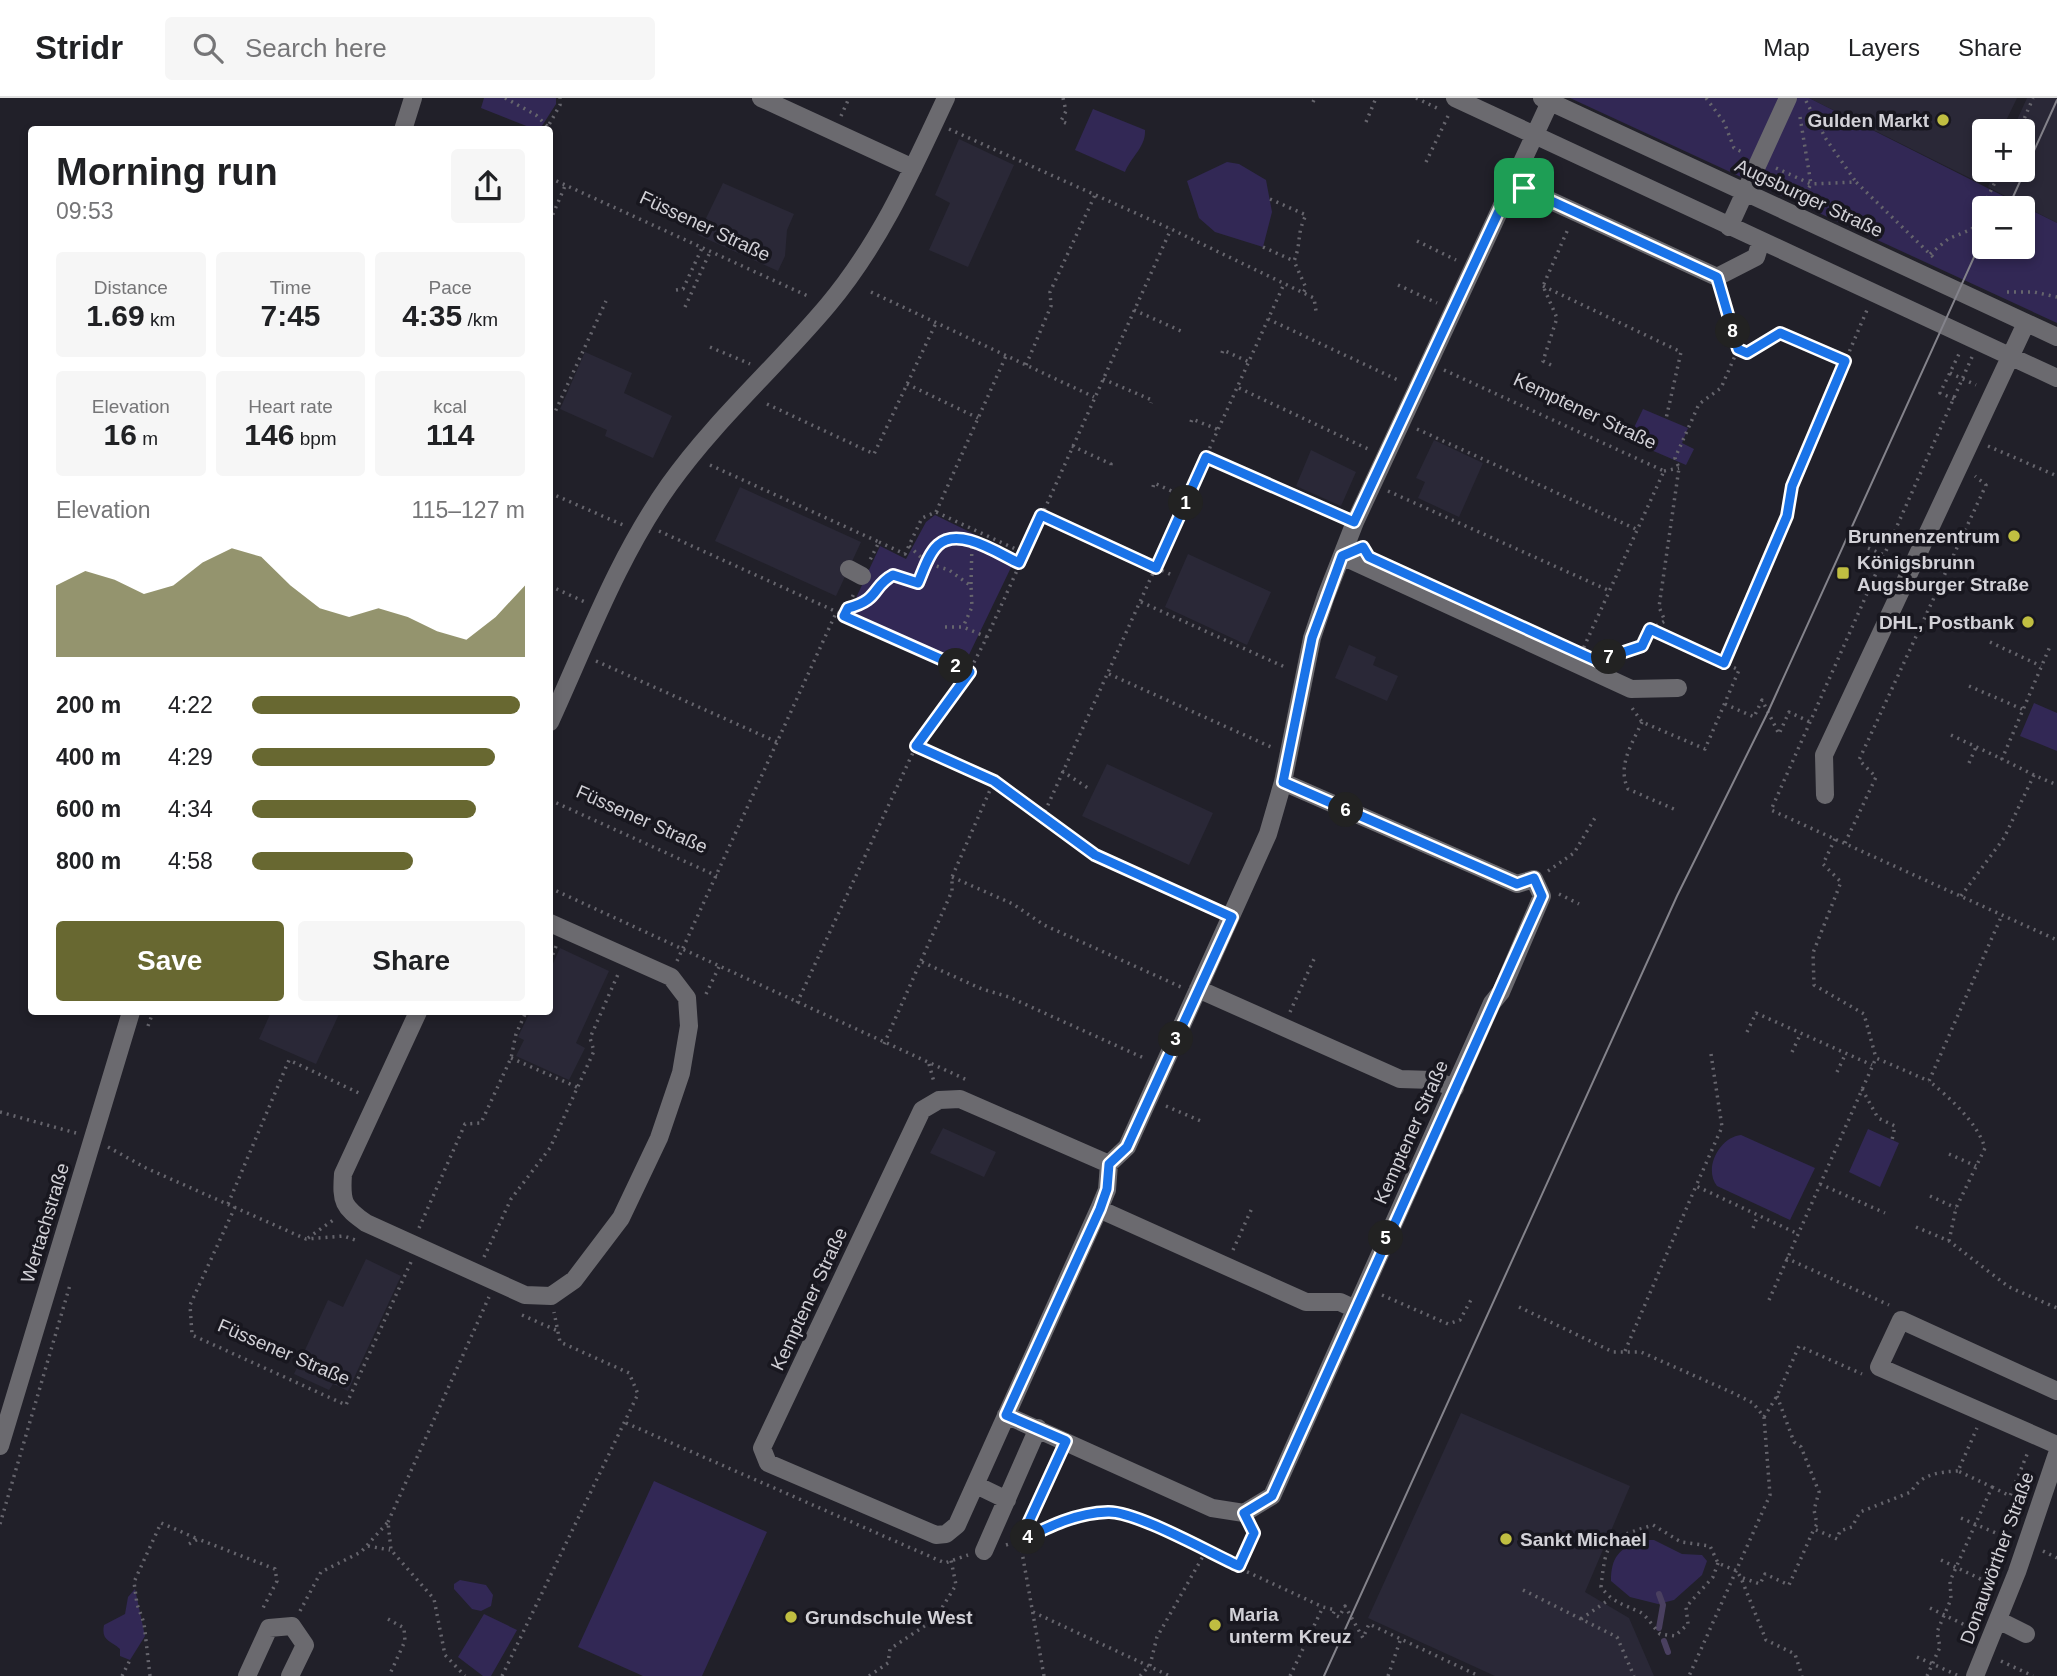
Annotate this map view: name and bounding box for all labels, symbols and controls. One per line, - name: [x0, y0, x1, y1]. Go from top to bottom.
- search box: [165, 17, 655, 80]
- text: Stridr: [35, 29, 123, 66]
- icon: search: [189, 29, 227, 67]
- text: Search here: [245, 33, 387, 63]
- text: Map: [1763, 34, 1810, 61]
- text: Layers: [1848, 34, 1920, 61]
- text: Share: [1958, 34, 2022, 61]
- place label: Gulden Markt: [1808, 110, 1930, 131]
- marker: Gulden Markt: [1935, 112, 1951, 128]
- map controls: [1972, 119, 2035, 259]
- button: +: [1972, 119, 2035, 182]
- button: share: [451, 149, 525, 223]
- text: Morning run: [56, 151, 278, 193]
- street label: Augsburger Straße: [1732, 155, 1886, 241]
- pin: [1494, 158, 1554, 218]
- icon: arrive: [1505, 169, 1543, 207]
- street label: Füssener Straße: [636, 187, 774, 265]
- button: −: [1972, 196, 2035, 259]
- text: 09:53: [56, 198, 114, 224]
- text: Distance: [94, 277, 168, 298]
- text: Time: [270, 277, 311, 298]
- text: Pace: [429, 277, 472, 298]
- text: 1.69: [86, 299, 145, 332]
- text: 7:45: [260, 299, 321, 332]
- text: 4:35: [402, 299, 462, 332]
- text: km: [145, 309, 175, 330]
- text: /km: [462, 309, 498, 330]
- pin: 8: [1716, 314, 1750, 348]
- text: 8: [1727, 320, 1738, 341]
- street label: Kemptener Straße: [1510, 369, 1660, 453]
- text: Elevation: [92, 396, 170, 417]
- text: Heart rate: [248, 396, 333, 417]
- text: kcal: [433, 396, 467, 417]
- text: 16: [104, 418, 137, 451]
- text: 146: [244, 418, 294, 451]
- text: 114: [426, 418, 474, 451]
- text: m: [137, 428, 158, 449]
- text: bpm: [294, 428, 337, 449]
- pin: 1: [1168, 486, 1204, 520]
- text: 1: [1180, 492, 1191, 513]
- text: Elevation: [56, 497, 151, 523]
- text: 115–127 m: [412, 497, 525, 523]
- place label: Brunnenzentrum: [1848, 526, 2000, 547]
- marker: Brunnenzentrum: [2006, 528, 2022, 544]
- place label: Königsbrunn Augsburger Straße: [1857, 552, 2029, 595]
- marker: Königsbrunn Augsburger Straße: [1835, 565, 1851, 581]
- place label: DHL, Postbank: [1879, 612, 2014, 633]
- marker: DHL, Postbank: [2020, 614, 2036, 630]
- pin: 7: [1592, 640, 1626, 674]
- text: 7: [1603, 646, 1614, 667]
- pin: 2: [939, 648, 974, 684]
- text: 2: [950, 655, 961, 676]
- text: 200 m: [56, 692, 121, 718]
- text: 4:22: [168, 692, 213, 718]
- text: 400 m: [56, 744, 121, 770]
- text: 4:29: [168, 744, 213, 770]
- street label: Füssener Straße: [573, 781, 711, 857]
- pin: 6: [1328, 792, 1364, 828]
- text: 600 m: [56, 796, 121, 822]
- text: 4:34: [168, 796, 213, 822]
- text: 6: [1340, 799, 1351, 820]
- text: 800 m: [56, 848, 121, 874]
- text: 4:58: [168, 848, 213, 874]
- button: Save: [56, 921, 284, 1001]
- button: Share: [298, 921, 525, 1001]
- pin: 3: [1158, 1021, 1194, 1056]
- text: 3: [1170, 1028, 1181, 1049]
- street label: Kemptener Straße: [1370, 1057, 1452, 1207]
- street label: Wertachstraße: [17, 1161, 73, 1285]
- pin: 5: [1368, 1220, 1404, 1256]
- street label: Kemptener Straße: [767, 1224, 851, 1374]
- text: 5: [1380, 1227, 1391, 1248]
- street label: Füssener Straße: [215, 1315, 353, 1389]
- street label: Donauwörther Straße: [1956, 1469, 2038, 1647]
- pin: 4: [1010, 1520, 1046, 1554]
- text: 4: [1022, 1526, 1033, 1547]
- place label: Sankt Michael: [1520, 1529, 1647, 1550]
- marker: Sankt Michael: [1498, 1531, 1514, 1547]
- place label: Maria unterm Kreuz: [1229, 1604, 1351, 1647]
- place label: Grundschule West: [805, 1607, 973, 1628]
- marker: Grundschule West: [783, 1609, 799, 1625]
- marker: Maria unterm Kreuz: [1207, 1617, 1223, 1633]

